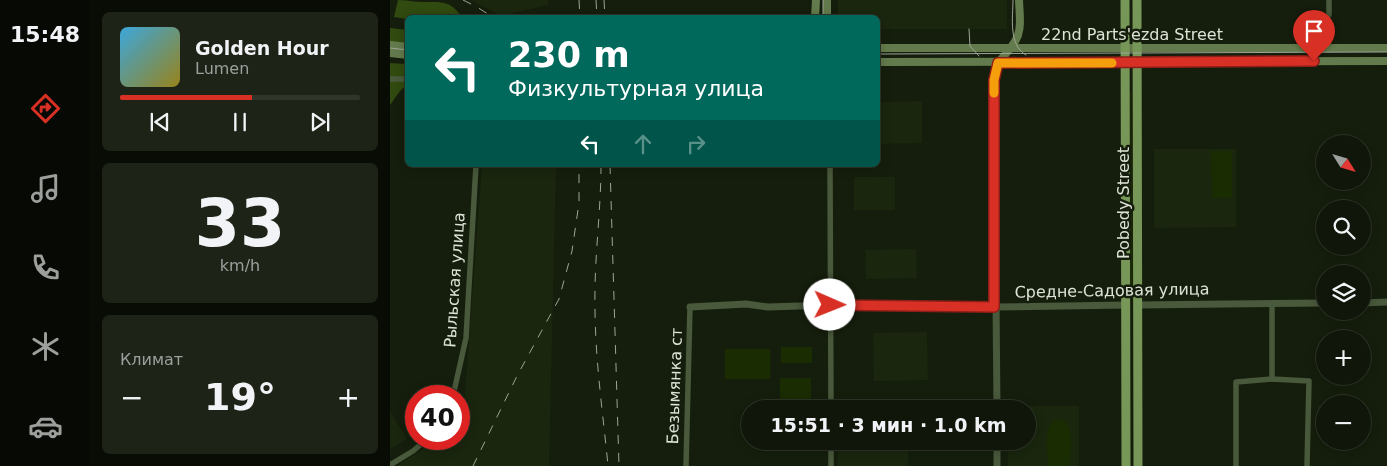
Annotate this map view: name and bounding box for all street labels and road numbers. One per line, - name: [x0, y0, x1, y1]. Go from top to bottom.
- street label: 22nd Parts'ezda Street: [1041, 25, 1223, 44]
- street label: Pobedy Street: [1114, 147, 1133, 259]
- street label: Рыльская улица: [440, 212, 469, 348]
- street label: Средне-Садовая улица: [1014, 279, 1210, 302]
- street label: Безымянка ст: [663, 327, 686, 445]

